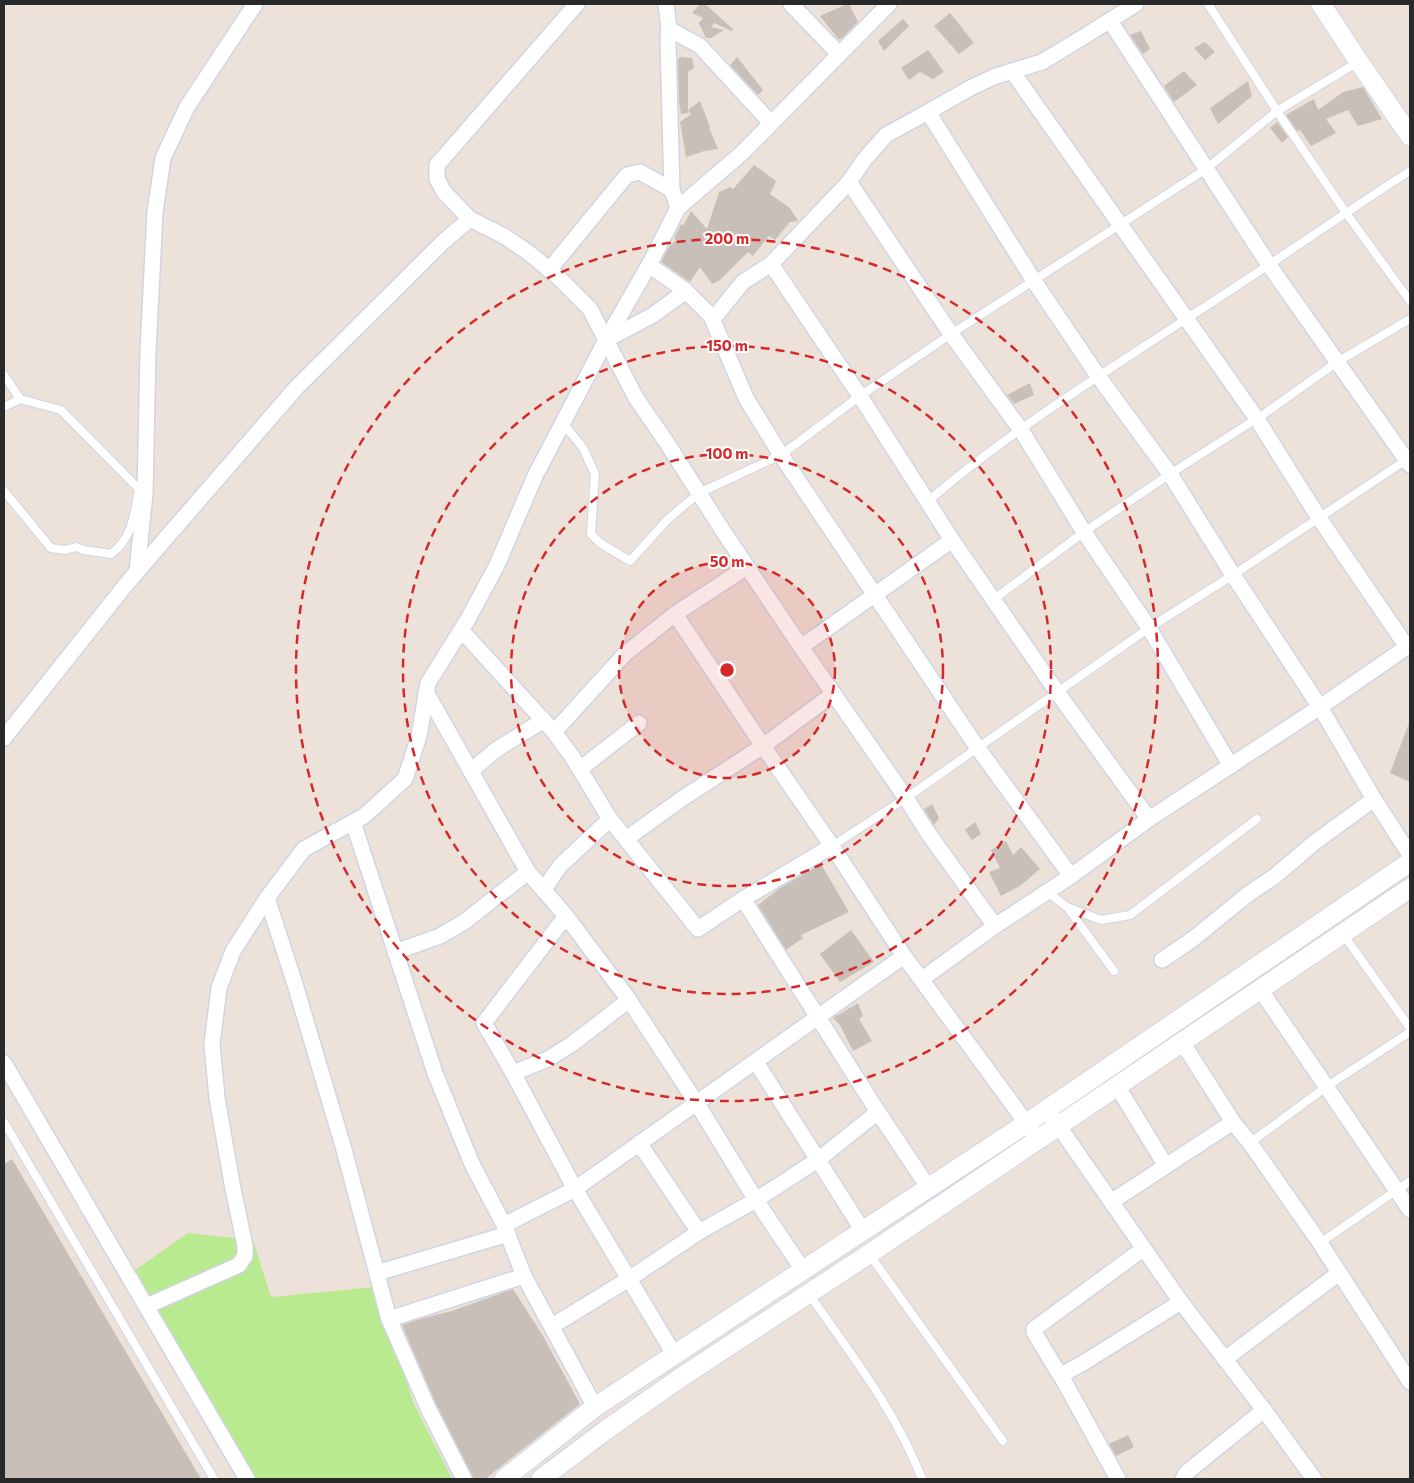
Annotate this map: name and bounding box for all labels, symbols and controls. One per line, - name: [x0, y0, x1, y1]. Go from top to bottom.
- text: 200 m: [705, 229, 749, 247]
- text: 150 m: [706, 336, 748, 354]
- text: 100 m: [706, 444, 748, 462]
- text: 50 m: [710, 552, 744, 570]
- centre of rings: [718, 661, 736, 679]

